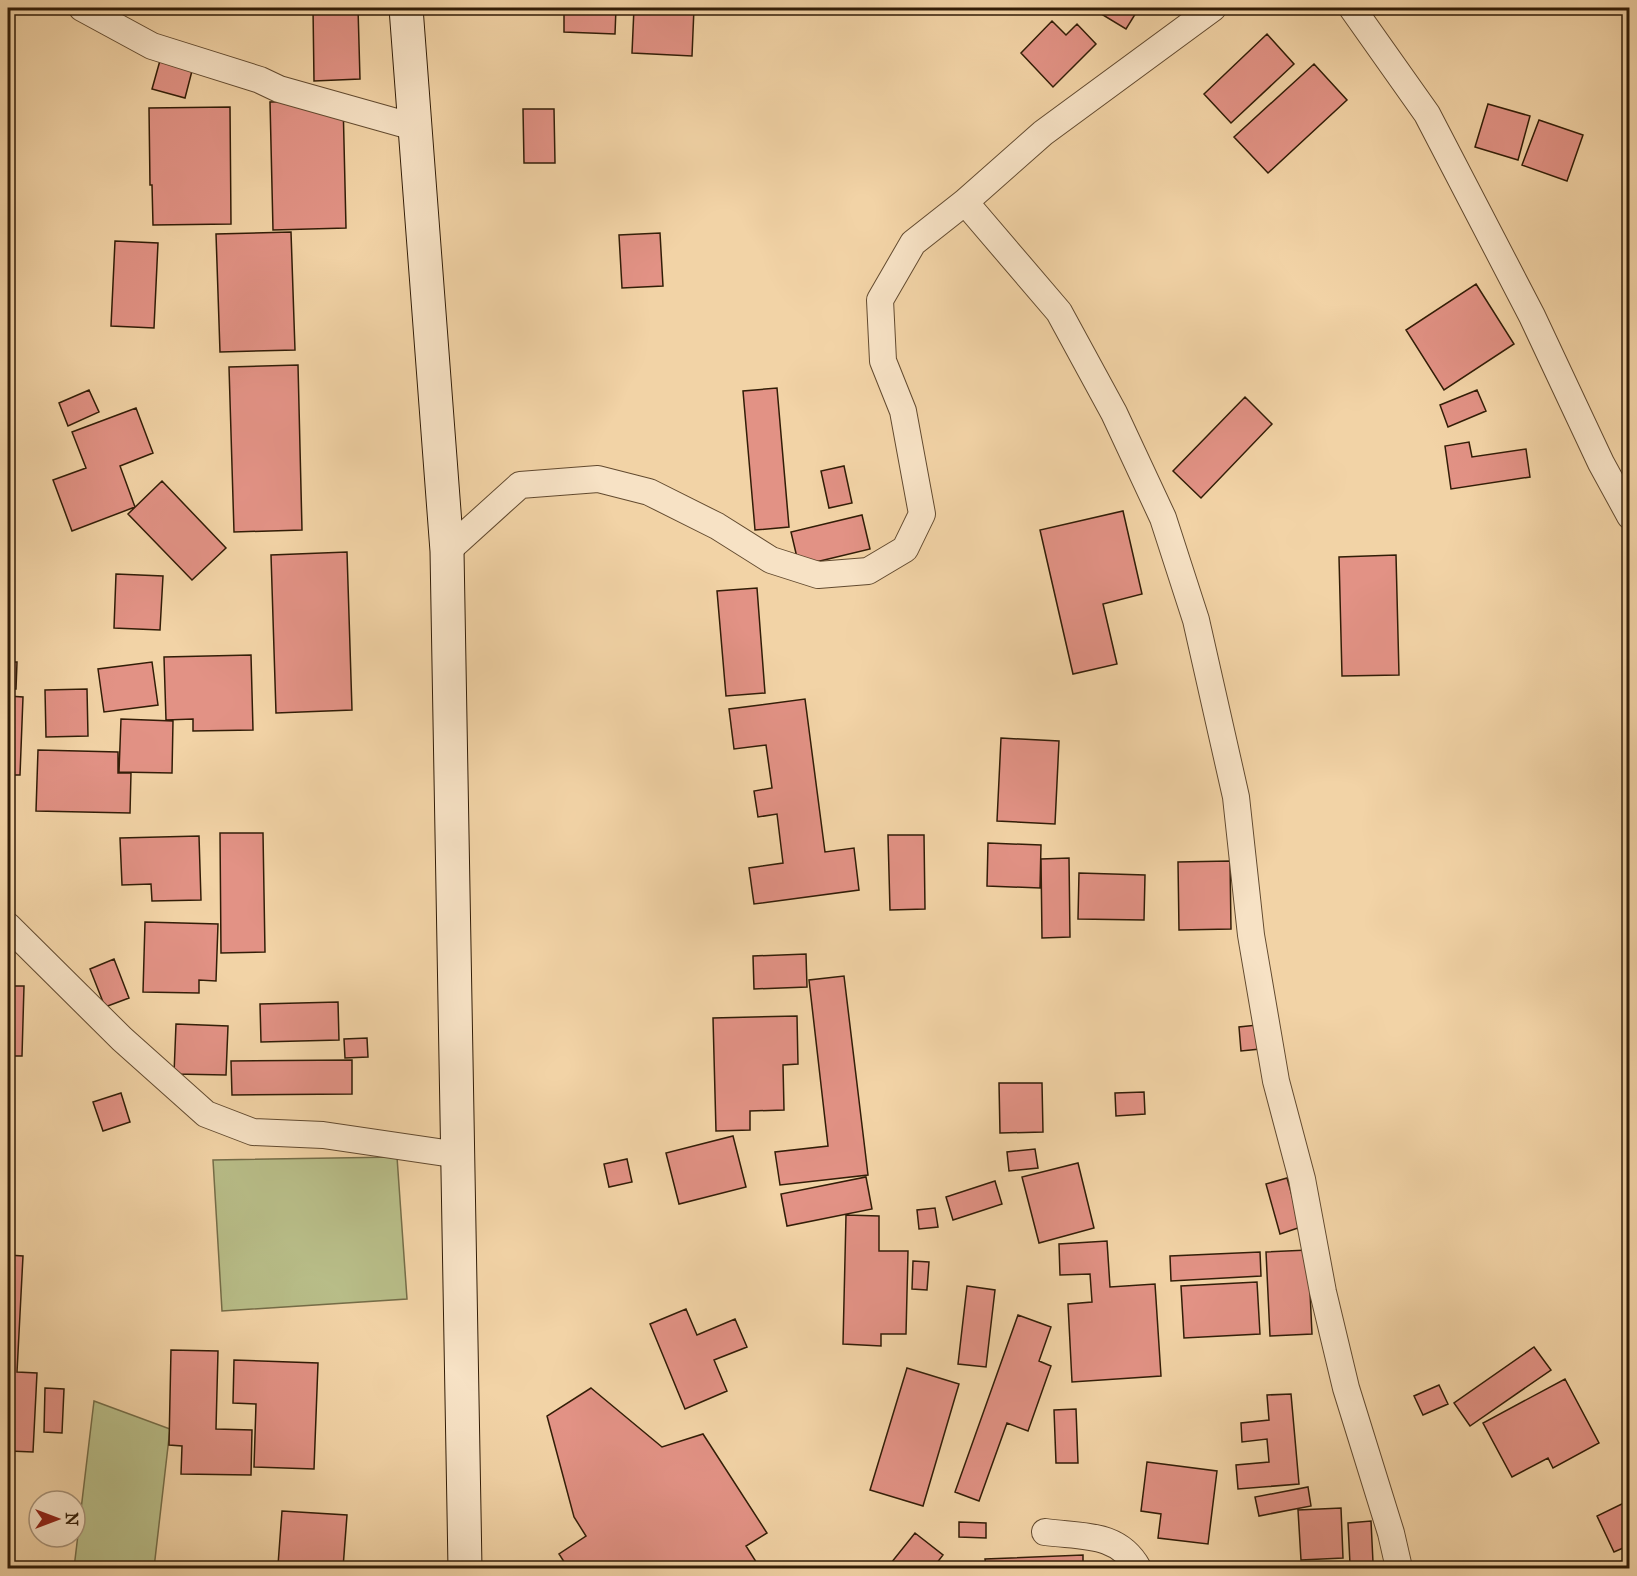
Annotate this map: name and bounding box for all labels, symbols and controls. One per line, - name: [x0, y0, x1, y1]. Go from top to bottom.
- north arrow: [27, 1489, 87, 1549]
- text: N: [62, 1512, 81, 1526]

